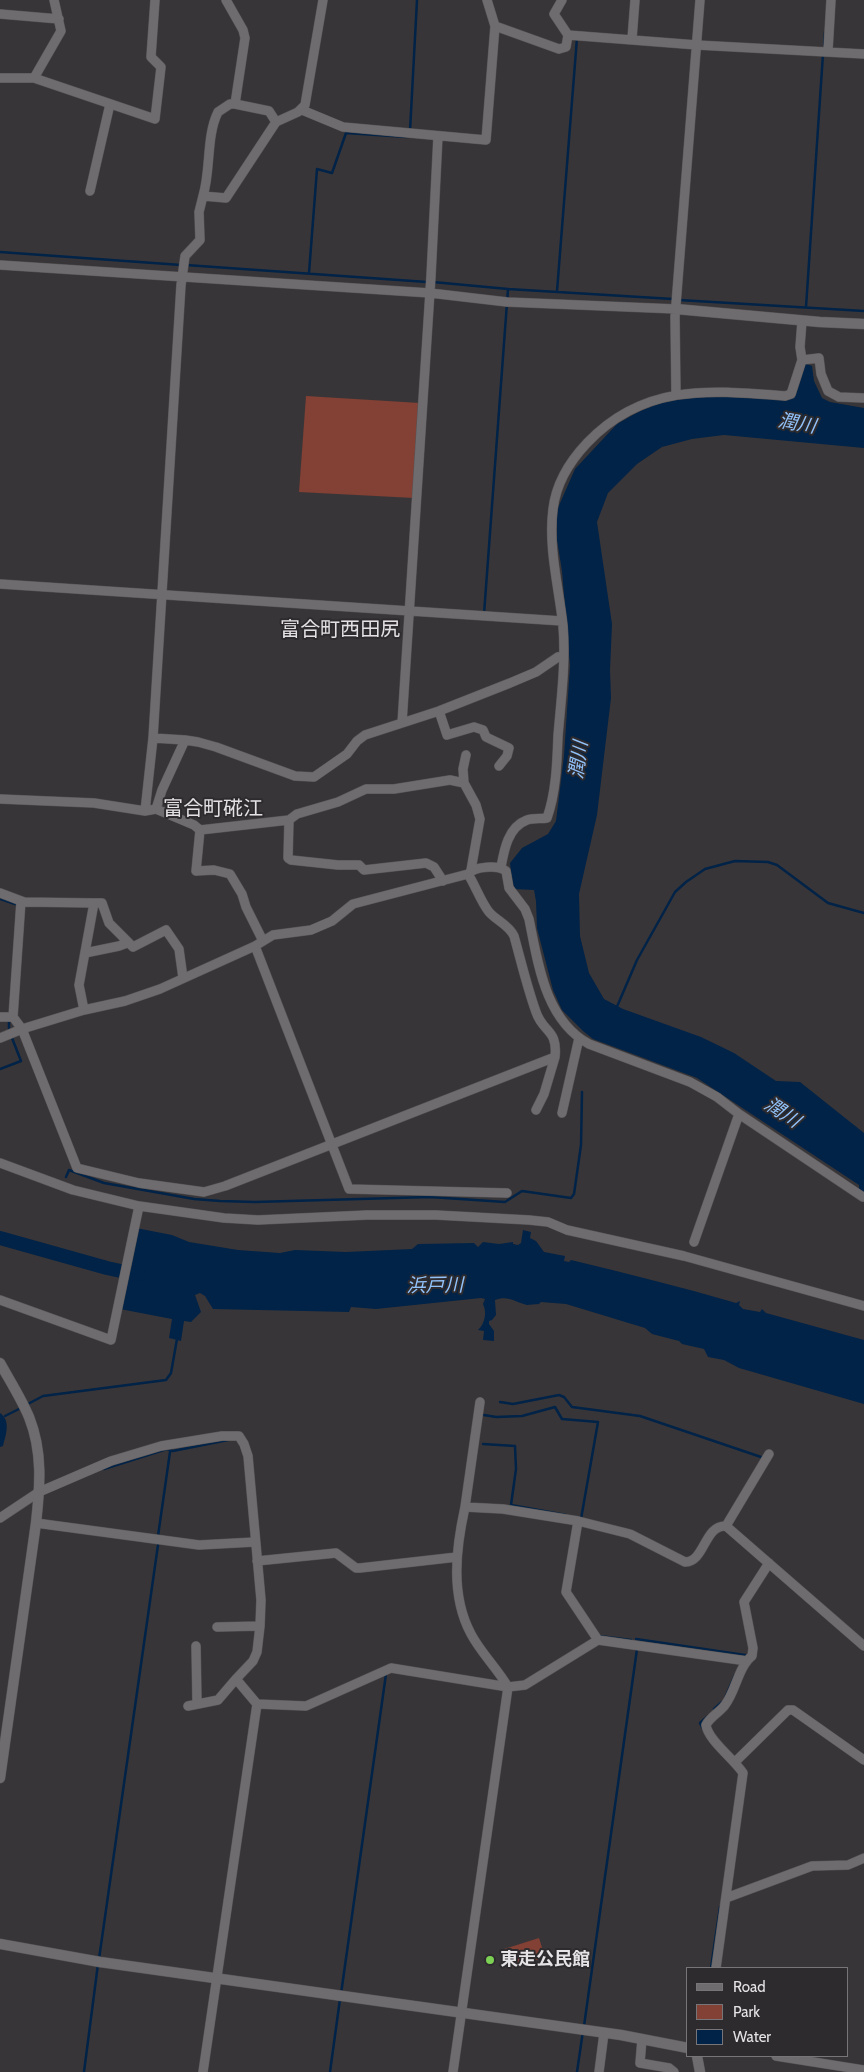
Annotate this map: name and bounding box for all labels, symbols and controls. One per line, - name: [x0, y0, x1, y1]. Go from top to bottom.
- water label: 潤川: [776, 409, 818, 439]
- district label: 富合町西田尻: [280, 618, 400, 642]
- water label: 潤川: [565, 740, 593, 780]
- district label: 富合町硴江: [163, 797, 263, 821]
- water label: 潤川: [760, 1093, 804, 1133]
- water label: 浜戸川: [406, 1274, 464, 1298]
- place label: 東走公民館: [500, 1949, 590, 1971]
- marker: 東走公民館: [484, 1954, 496, 1966]
- legend: [686, 1967, 849, 2057]
- text: Road: [733, 1978, 766, 1996]
- text: Park: [733, 2003, 760, 2021]
- text: Water: [733, 2028, 771, 2046]

